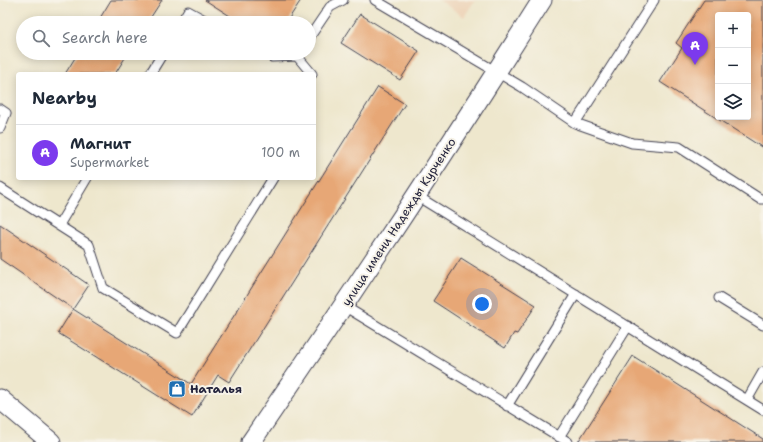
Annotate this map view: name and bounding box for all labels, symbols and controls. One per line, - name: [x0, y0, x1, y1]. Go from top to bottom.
- map controls: [715, 12, 751, 120]
- button: +: [715, 12, 751, 48]
- search box: [16, 16, 316, 60]
- icon: search: [30, 27, 52, 49]
- text: Search here: [62, 28, 148, 48]
- pin: A: [682, 32, 708, 65]
- button: −: [715, 48, 751, 84]
- button: layers: [715, 84, 751, 120]
- text: Nearby: [32, 87, 97, 109]
- text: Магнит: [70, 134, 131, 154]
- street label: улица имени Надежды Курченко: [339, 135, 459, 309]
- text: A: [40, 144, 50, 161]
- text: 100 m: [261, 144, 300, 161]
- text: Supermarket: [70, 154, 149, 171]
- your location: [472, 294, 492, 314]
- shop icon: Наталья: [167, 379, 187, 399]
- place label: Наталья: [190, 381, 242, 397]

